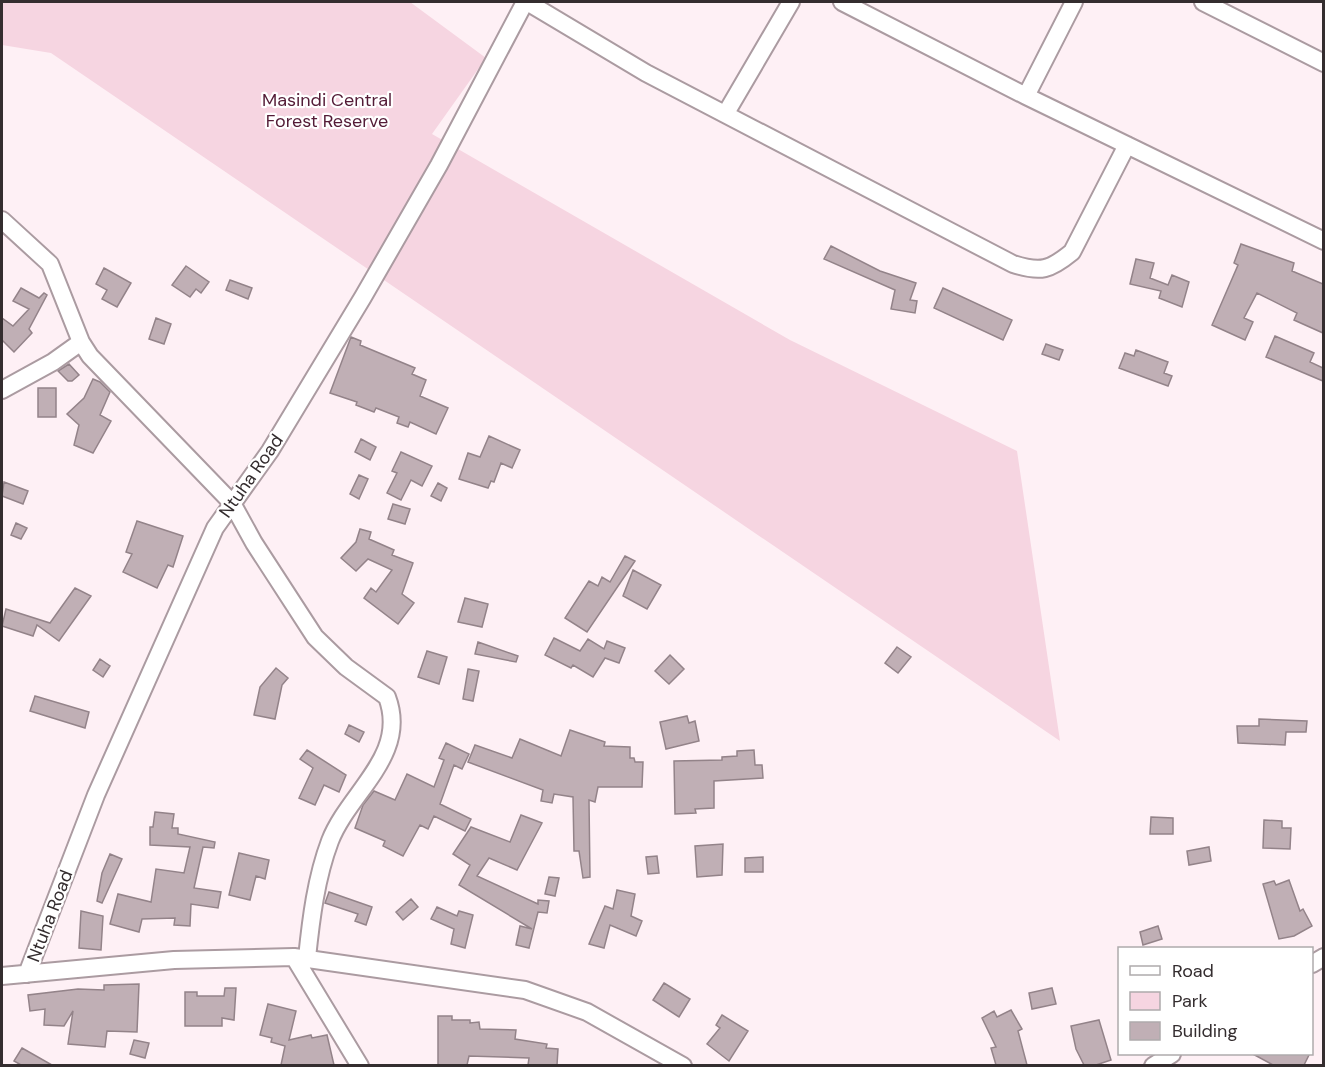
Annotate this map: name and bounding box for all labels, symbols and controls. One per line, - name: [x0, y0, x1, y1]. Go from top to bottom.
- park label: Masindi Central Forest Reserve: [262, 88, 392, 133]
- street label: Ntuha Road: [213, 430, 289, 522]
- street label: Ntuha Road: [21, 867, 79, 965]
- legend: [1118, 947, 1313, 1055]
- text: Road: [1172, 959, 1214, 983]
- text: Park: [1172, 989, 1208, 1013]
- text: Building: [1172, 1019, 1237, 1043]

